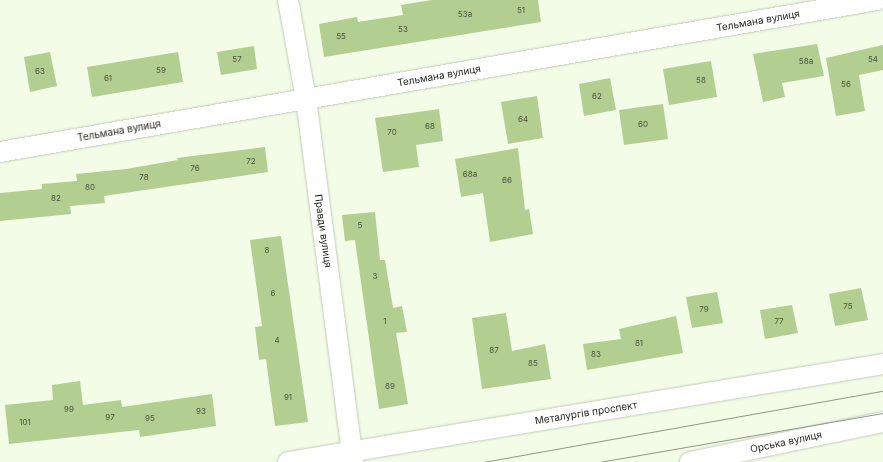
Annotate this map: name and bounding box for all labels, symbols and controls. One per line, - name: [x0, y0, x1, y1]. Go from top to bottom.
- house number: 51: [517, 6, 525, 16]
- street label: Тельмана вулиця: [715, 8, 801, 34]
- house number: 53а: [458, 10, 472, 20]
- house number: 53: [398, 25, 408, 35]
- house number: 55: [336, 32, 346, 42]
- house number: 57: [232, 55, 242, 65]
- house number: 54: [868, 55, 878, 65]
- house number: 58а: [799, 57, 813, 67]
- street label: Тельмана вулиця: [396, 63, 482, 89]
- house number: 59: [156, 66, 166, 76]
- house number: 63: [35, 67, 45, 77]
- house number: 61: [104, 74, 112, 84]
- house number: 58: [696, 76, 706, 86]
- house number: 56: [841, 80, 851, 90]
- house number: 62: [592, 92, 602, 102]
- house number: 64: [518, 115, 528, 125]
- street label: Тельмана вулиця: [76, 118, 162, 144]
- house number: 60: [638, 120, 648, 130]
- house number: 68: [425, 122, 435, 132]
- house number: 70: [387, 128, 397, 138]
- house number: 72: [246, 157, 256, 167]
- house number: 76: [190, 164, 200, 174]
- house number: 68а: [463, 170, 477, 180]
- house number: 78: [139, 173, 149, 183]
- house number: 66: [502, 176, 512, 186]
- house number: 80: [85, 183, 95, 193]
- house number: 82: [51, 194, 61, 204]
- street label: Правди вулиця: [312, 194, 334, 268]
- house number: 5: [358, 221, 362, 231]
- house number: 8: [265, 246, 269, 256]
- house number: 3: [373, 272, 377, 282]
- house number: 6: [271, 289, 275, 299]
- house number: 75: [843, 302, 853, 312]
- house number: 79: [699, 305, 709, 315]
- house number: 1: [383, 317, 387, 327]
- house number: 77: [774, 317, 784, 327]
- house number: 4: [274, 336, 280, 346]
- house number: 81: [635, 339, 643, 349]
- house number: 87: [489, 346, 499, 356]
- house number: 83: [591, 350, 601, 360]
- house number: 85: [528, 359, 538, 369]
- house number: 89: [385, 382, 395, 392]
- house number: 91: [284, 393, 292, 403]
- street label: Металургів проспект: [534, 399, 638, 427]
- house number: 99: [64, 405, 74, 415]
- house number: 93: [196, 407, 206, 417]
- house number: 97: [105, 413, 115, 423]
- house number: 95: [145, 414, 155, 424]
- house number: 101: [19, 418, 31, 428]
- street label: Орська вулиця: [749, 429, 823, 455]

